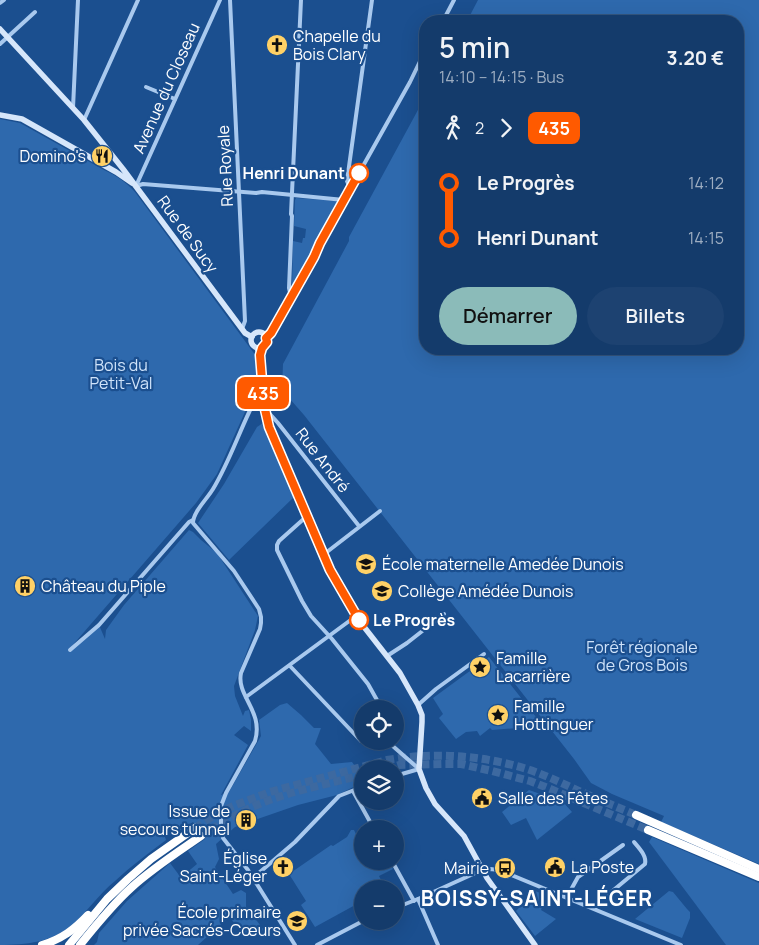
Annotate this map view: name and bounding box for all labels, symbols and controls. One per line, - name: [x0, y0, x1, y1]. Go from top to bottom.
- street label: Avenue du Closeau: [127, 19, 205, 157]
- place label: Chapelle du Bois Clary: [293, 25, 381, 65]
- text: 5 min: [439, 28, 510, 66]
- church icon: Chapelle du Bois Clary: [265, 33, 289, 57]
- text: 3.20 €: [667, 45, 724, 71]
- text: 14:10 – 14:15 · Bus: [439, 66, 564, 88]
- icon: walk: [439, 114, 467, 142]
- icon: forward: [492, 114, 520, 142]
- text: 435: [538, 116, 570, 140]
- text: 2: [475, 117, 484, 139]
- street label: Rue Royale: [212, 125, 238, 207]
- restaurant icon: Domino's: [90, 144, 114, 168]
- place label: Domino's: [20, 145, 86, 167]
- place label: Henri Dunant: [243, 162, 345, 184]
- marker: Henri Dunant: [349, 163, 369, 183]
- text: Le Progrès: [477, 170, 575, 196]
- text: 14:12: [688, 172, 724, 194]
- street label: Rue de Sucy: [152, 191, 224, 278]
- text: Henri Dunant: [477, 225, 599, 251]
- text: 14:15: [688, 227, 724, 249]
- button: Démarrer: [439, 287, 577, 345]
- button: Billets: [587, 287, 724, 345]
- park label: Bois du Petit-Val: [89, 354, 153, 394]
- line badge: 435: [234, 377, 292, 409]
- text: 435: [247, 381, 279, 405]
- street label: Rue André: [291, 423, 355, 497]
- school or university icon: École maternelle Amedée Dunois: [354, 552, 378, 576]
- place label: École maternelle Amedée Dunois: [382, 553, 624, 575]
- building icon: Château du Piple: [13, 574, 37, 598]
- place label: Château du Piple: [41, 575, 166, 597]
- school or university icon: Collège Amédée Dunois: [370, 579, 394, 603]
- place label: Collège Amédée Dunois: [398, 580, 574, 602]
- place label: Le Progrès: [373, 609, 456, 631]
- marker: Le Progrès: [349, 610, 369, 630]
- park label: Forêt régionale de Gros Bois: [586, 636, 698, 676]
- place label: Famille Lacarrière: [496, 647, 570, 687]
- place icon: Famille Lacarrière: [468, 655, 492, 679]
- place label: Famille Hottinguer: [514, 695, 594, 735]
- map controls: [354, 700, 404, 930]
- button: locate: [354, 700, 404, 750]
- place icon: Famille Hottinguer: [486, 703, 510, 727]
- button: layers: [354, 760, 404, 810]
- public building icon: Salle des Fêtes: [470, 786, 494, 810]
- place label: Salle des Fêtes: [498, 787, 608, 809]
- place label: Issue de secours tunnel: [120, 800, 230, 840]
- building icon: Issue de secours tunnel: [234, 808, 258, 832]
- button: +: [354, 820, 404, 870]
- place label: Église Saint-Léger: [180, 847, 267, 887]
- church icon: Église Saint-Léger: [271, 855, 295, 879]
- public building icon: La Poste: [543, 855, 567, 879]
- bus stop icon: Mairie: [493, 856, 517, 880]
- place label: La Poste: [571, 856, 634, 878]
- place label: Mairie: [444, 857, 489, 879]
- button: −: [354, 880, 404, 930]
- district label: BOISSY-SAINT-LÉGER: [421, 884, 653, 912]
- place label: École primaire privée Sacrés-Cœurs: [123, 901, 281, 941]
- school or university icon: École primaire privée Sacrés-Cœurs: [285, 909, 309, 933]

